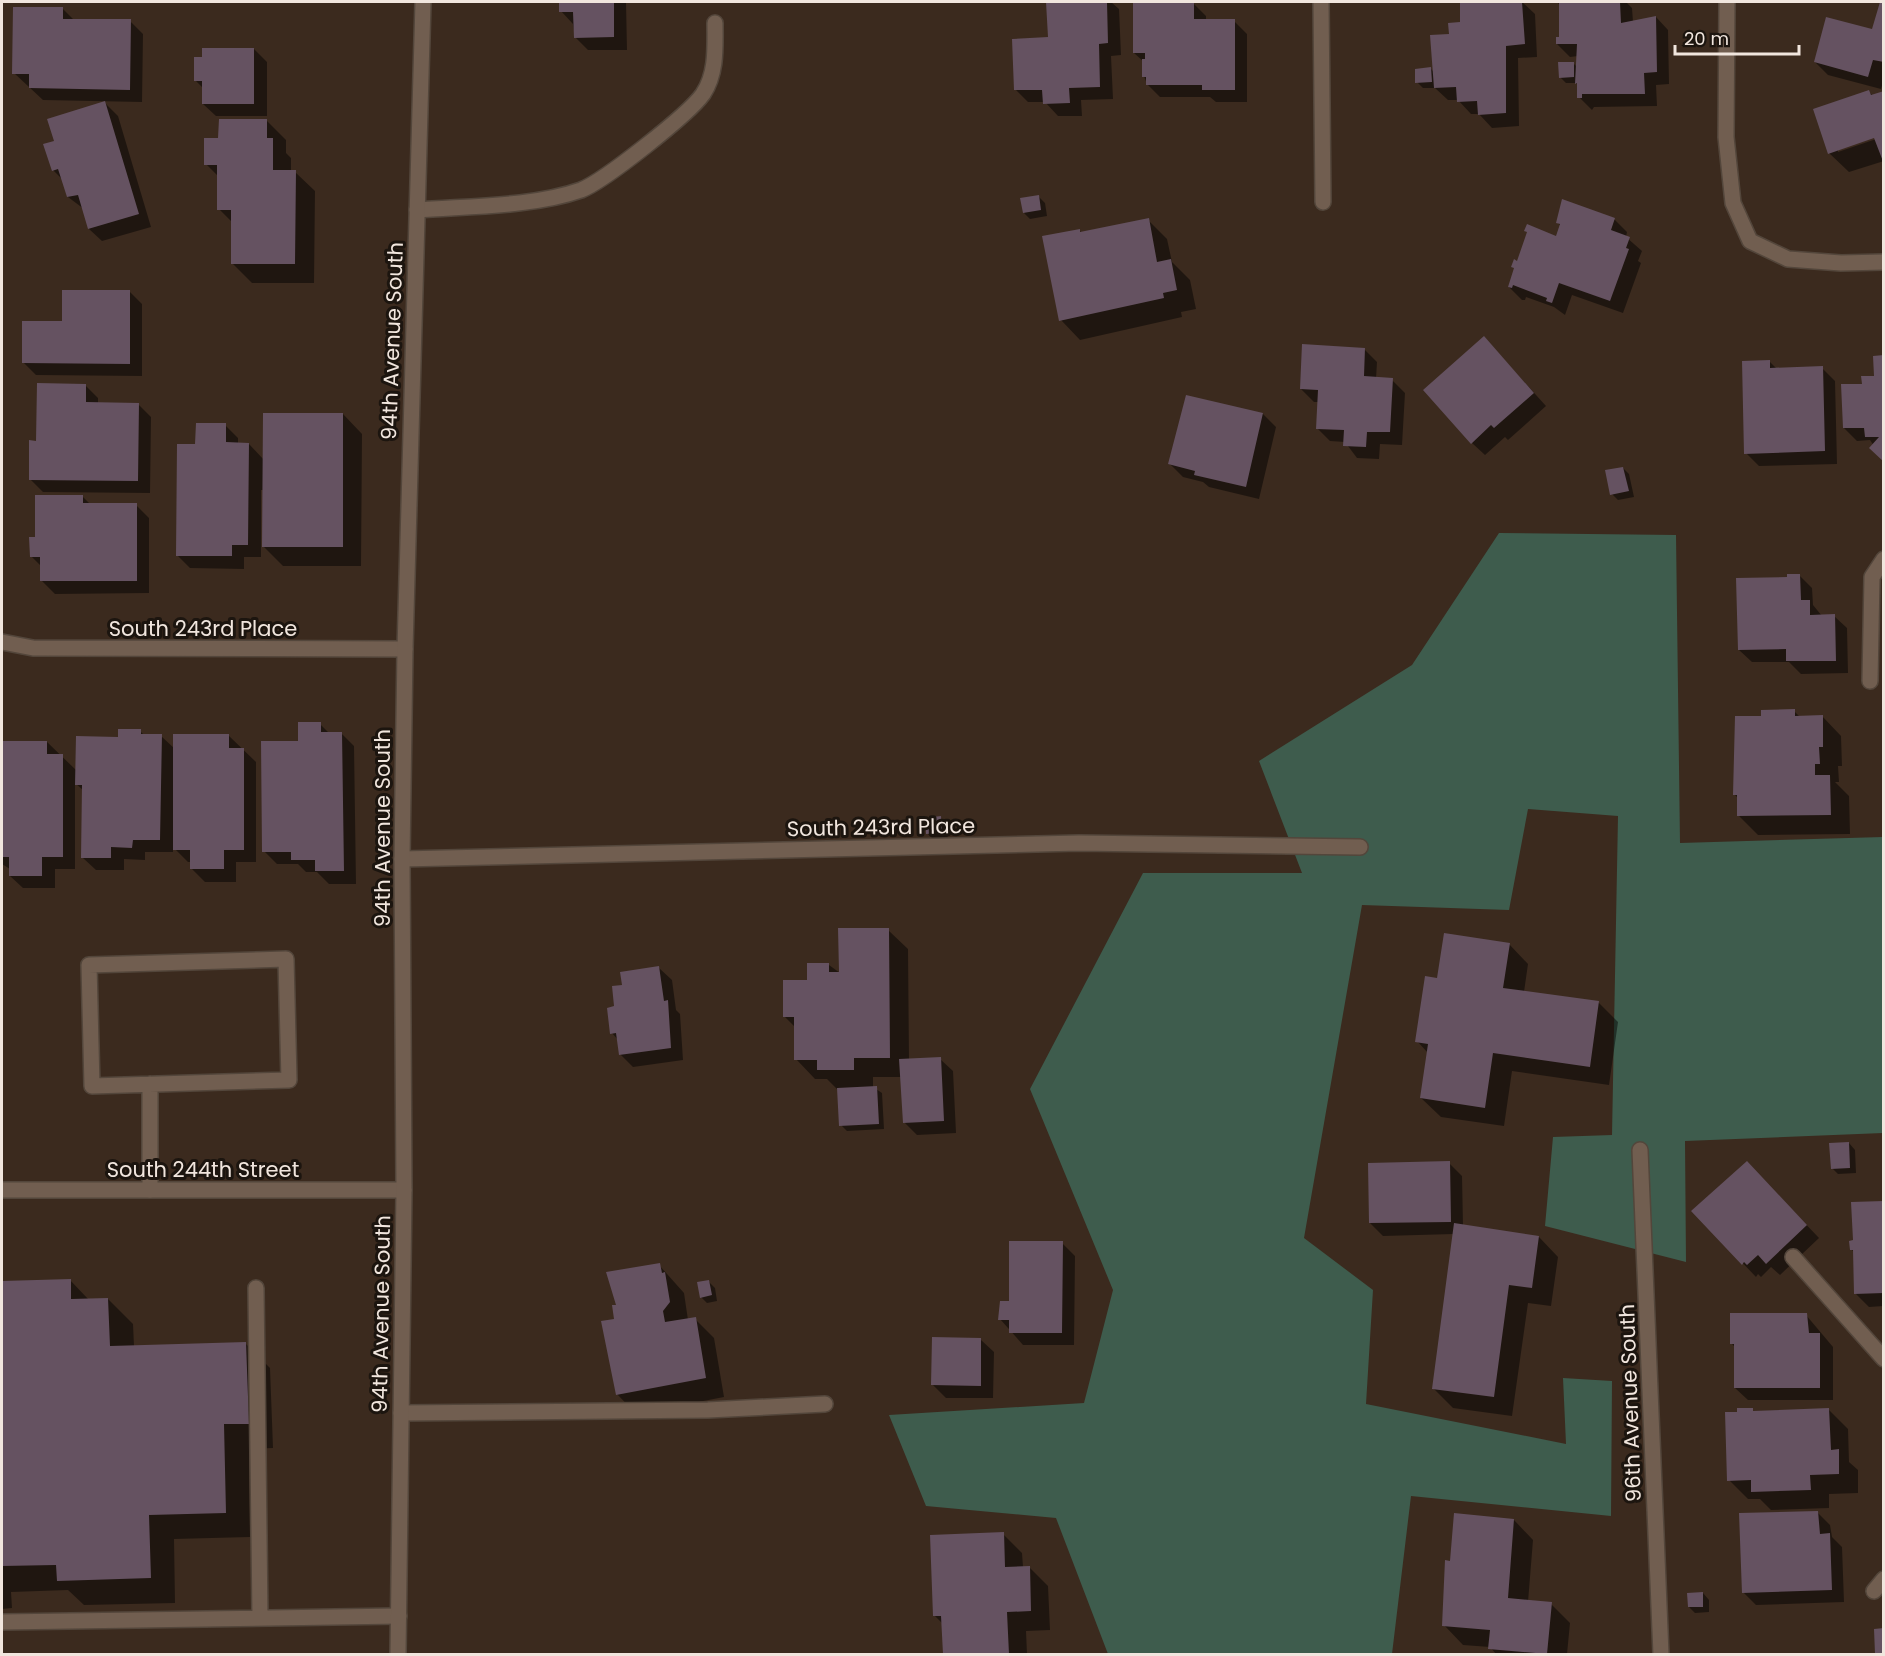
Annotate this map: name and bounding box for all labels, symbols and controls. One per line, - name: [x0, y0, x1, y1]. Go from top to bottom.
- scale bar: [1675, 18, 1800, 56]
- text: 20 m: [1684, 26, 1729, 51]
- street label: 94th Avenue South: [374, 242, 410, 440]
- street label: South 243rd Place: [109, 614, 297, 643]
- street label: 94th Avenue South: [368, 729, 397, 927]
- street label: South 243rd Place: [787, 811, 975, 843]
- street label: South 244th Street: [107, 1155, 299, 1184]
- street label: 94th Avenue South: [365, 1215, 397, 1413]
- street label: 96th Avenue South: [1612, 1304, 1648, 1502]

